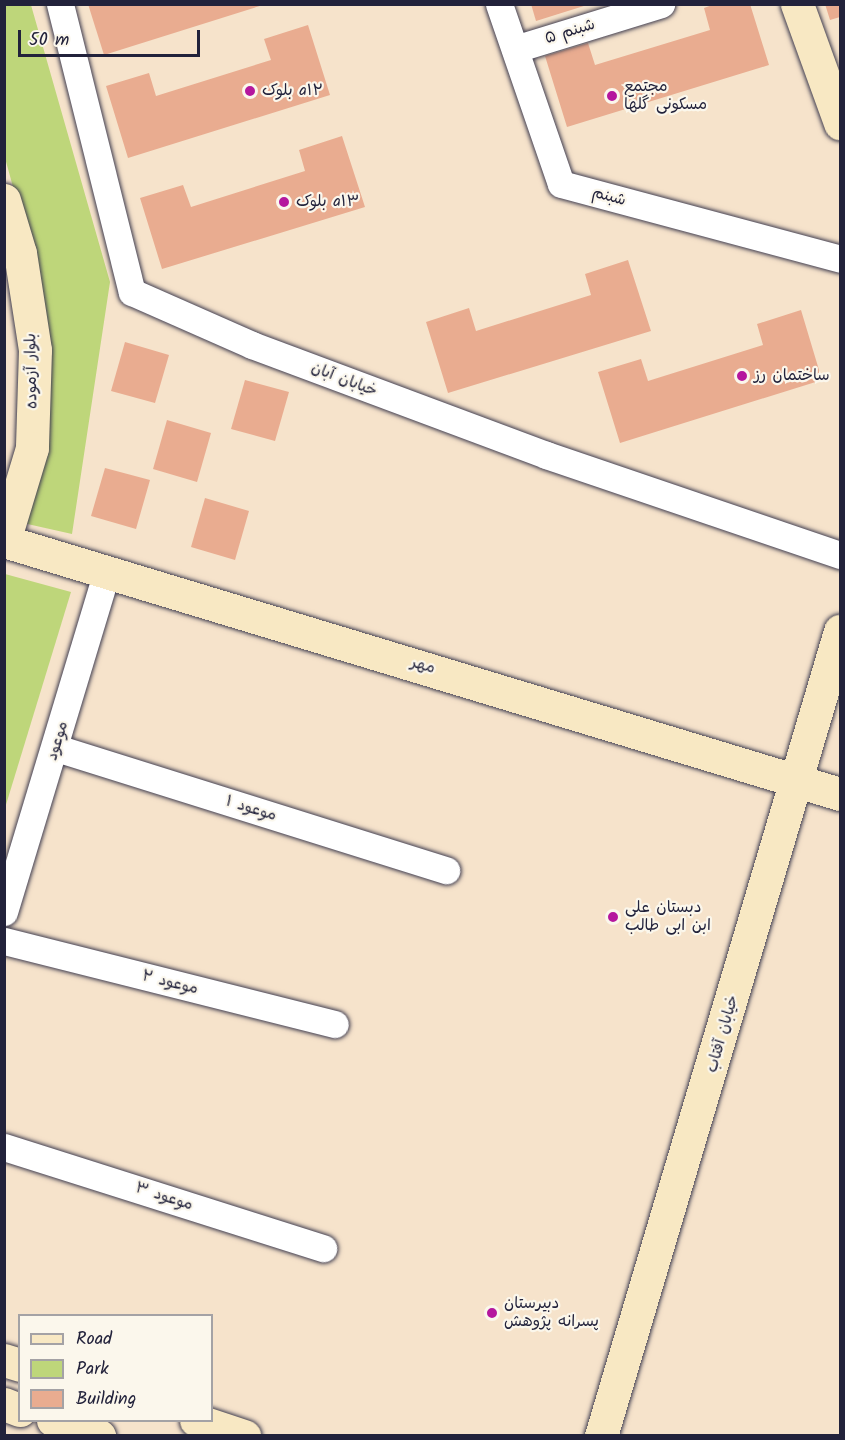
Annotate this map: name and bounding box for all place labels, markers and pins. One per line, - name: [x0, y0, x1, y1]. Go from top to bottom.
- place label: مجتمع مسکونی گلها: [624, 77, 707, 115]
- place label: بلوک a۱۲: [262, 81, 323, 101]
- marker: بلوک a۱۲: [243, 84, 257, 98]
- marker: مجتمع مسکونی گلها: [605, 89, 619, 103]
- place label: بلوک a۱۳: [296, 192, 360, 212]
- marker: بلوک a۱۳: [277, 195, 291, 209]
- place label: ساختمان رز: [754, 366, 830, 386]
- marker: ساختمان رز: [735, 369, 749, 383]
- place label: دبستان علی ابن ابی طالب: [625, 898, 711, 936]
- marker: دبستان علی ابن ابی طالب: [606, 910, 620, 924]
- place label: دبیرستان پسرانه پژوهش: [504, 1294, 599, 1332]
- marker: دبیرستان پسرانه پژوهش: [485, 1306, 499, 1320]

